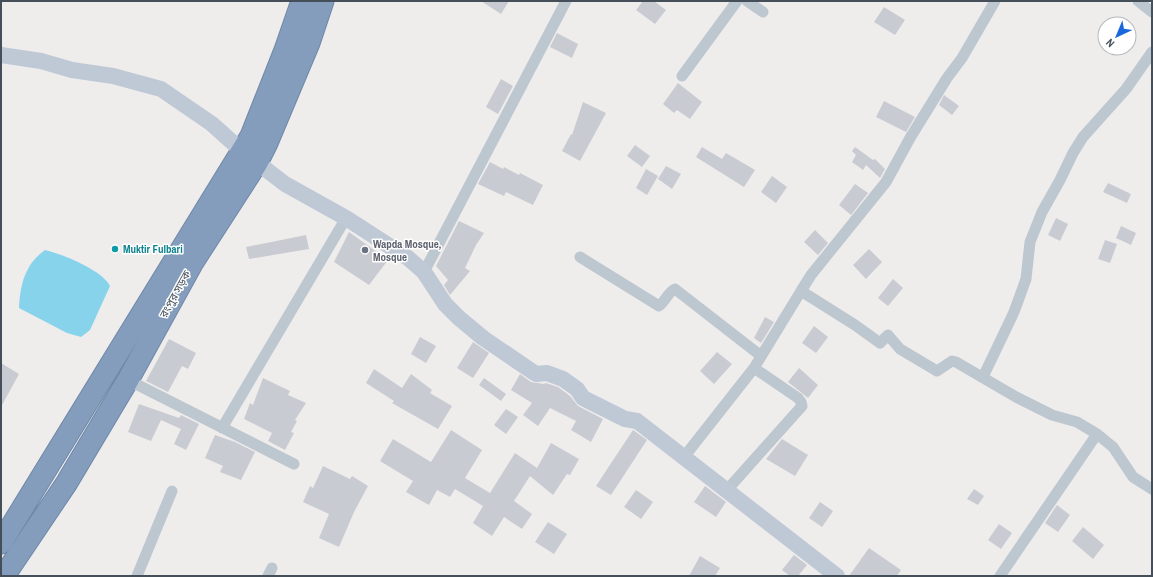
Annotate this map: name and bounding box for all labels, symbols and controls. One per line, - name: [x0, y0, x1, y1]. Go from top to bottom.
- north arrow: [1097, 16, 1137, 56]
- text: N: [1103, 36, 1117, 50]
- place label: Wapda Mosque, Mosque: [373, 237, 442, 264]
- place label: Muktir Fulbari: [123, 242, 183, 256]
- marker: Muktir Fulbari: [110, 244, 120, 254]
- marker: Wapda Mosque, Mosque: [360, 245, 370, 255]
- street label: রংপুর সড়ক: [156, 268, 194, 321]

